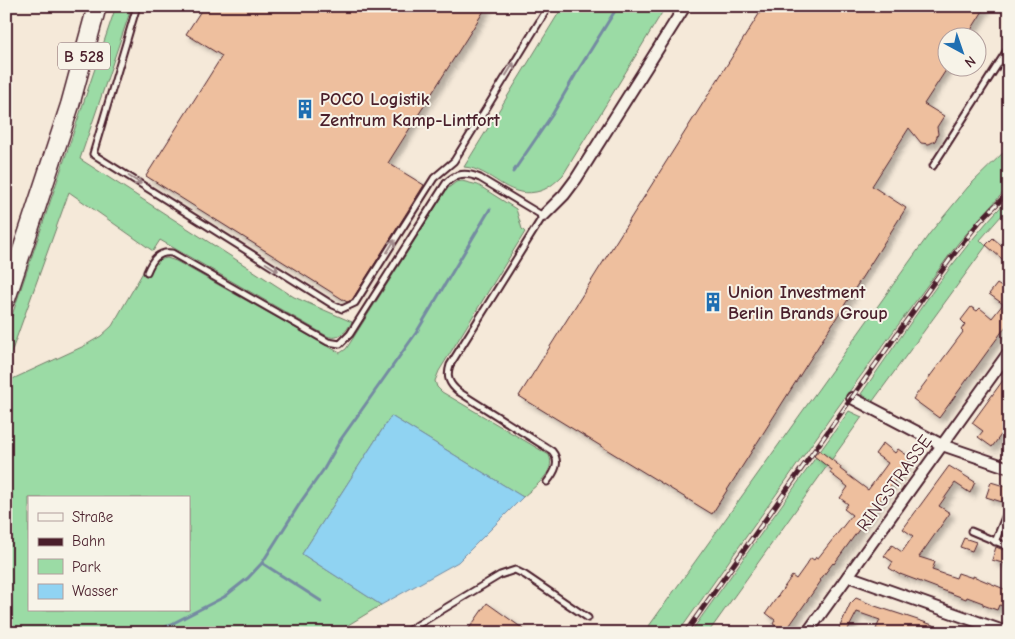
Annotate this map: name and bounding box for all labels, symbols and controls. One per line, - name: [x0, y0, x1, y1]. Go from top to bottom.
- north arrow: [938, 28, 988, 78]
- road number: B 528: [58, 42, 110, 70]
- text: N: [961, 52, 979, 71]
- one-way arrow: [505, 62, 516, 76]
- place label: POCO Logistik Zentrum Kamp-Lintfort: [320, 89, 501, 131]
- building icon: POCO Logistik Zentrum Kamp-Lintfort: [294, 98, 316, 120]
- one-way arrow: [127, 176, 141, 186]
- one-way arrow: [386, 240, 396, 254]
- one-way arrow: [265, 262, 279, 272]
- place label: Union Investment Berlin Brands Group: [728, 282, 888, 324]
- building icon: Union Investment Berlin Brands Group: [702, 291, 724, 313]
- street label: RINGSTRASSE: [852, 431, 936, 535]
- legend: [28, 496, 190, 612]
- text: Straße: [72, 508, 114, 526]
- text: Bahn: [72, 532, 105, 550]
- text: Park: [72, 558, 101, 576]
- text: Wasser: [72, 582, 118, 600]

